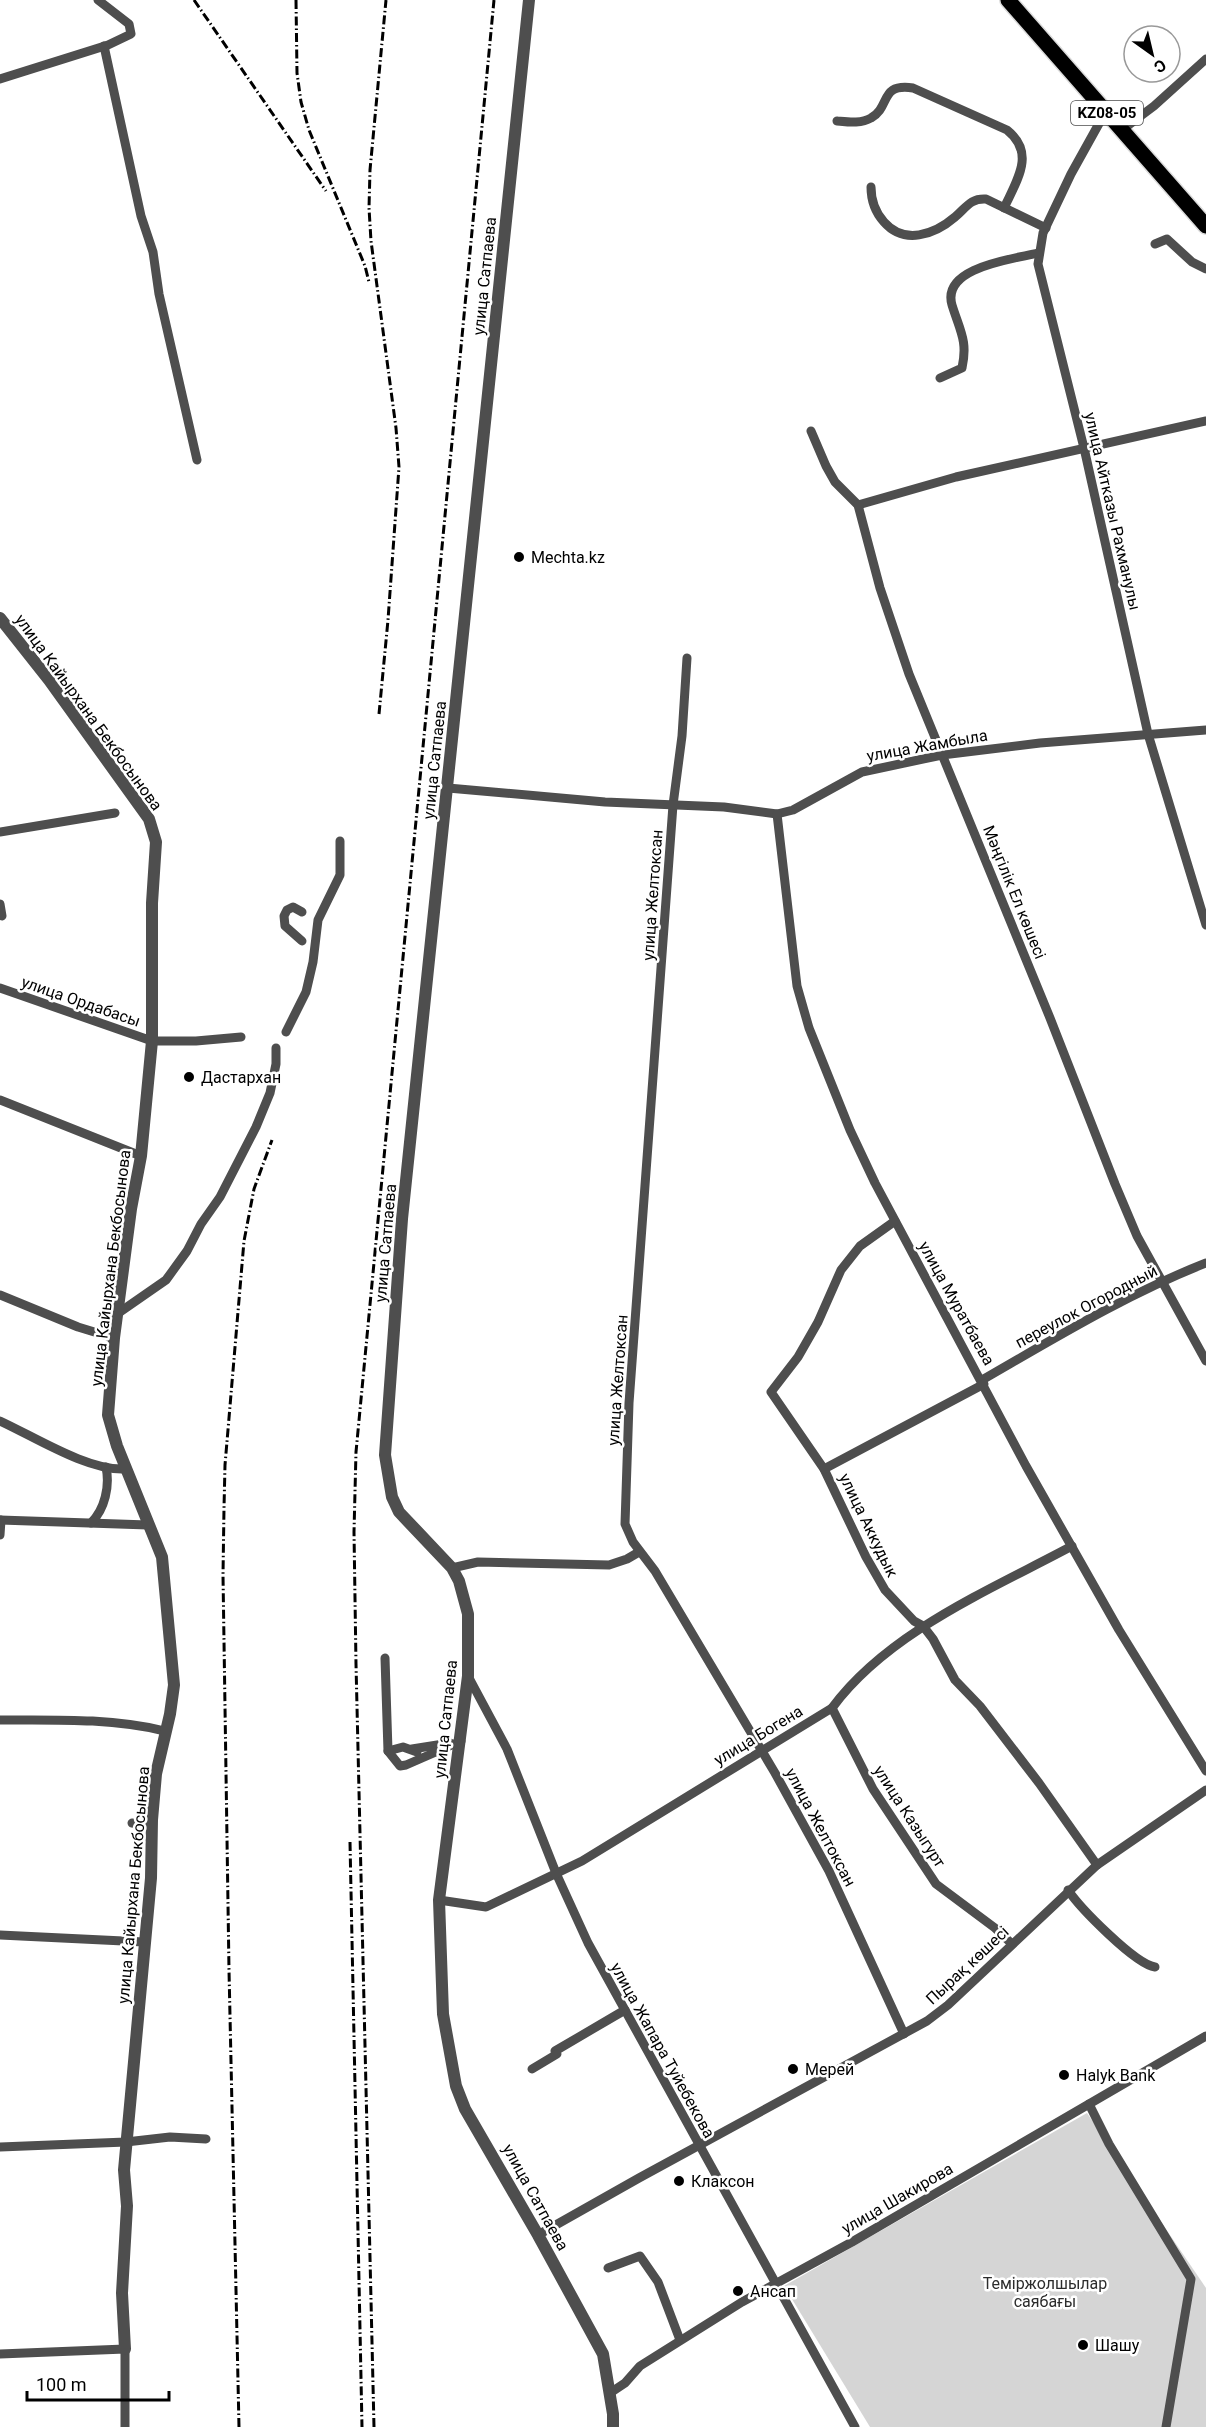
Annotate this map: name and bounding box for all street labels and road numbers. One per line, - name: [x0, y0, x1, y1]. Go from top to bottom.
- road number: KZ08-05: [1071, 101, 1143, 125]
- street label: улица Сатпаева: [469, 216, 500, 336]
- street label: улица Айтказы Рахманулы: [1080, 410, 1145, 612]
- street label: улица Кайырхана Бекбосынова: [11, 610, 166, 814]
- street label: улица Сатпаева: [419, 700, 450, 820]
- street label: улица Жамбыла: [865, 726, 989, 765]
- street label: Мәңгілік Ел көшесі: [979, 823, 1050, 962]
- street label: улица Желтоксан: [638, 829, 667, 961]
- street label: улица Ордабасы: [19, 972, 143, 1031]
- street label: улица Кайырхана Бекбосынова: [87, 1149, 134, 1387]
- street label: улица Сатпаева: [371, 1183, 400, 1303]
- street label: улица Муратбаева: [915, 1238, 998, 1368]
- street label: переулок Огородный: [1012, 1261, 1160, 1352]
- street label: улица Желтоксан: [603, 1314, 632, 1446]
- street label: улица Аккудык: [835, 1470, 902, 1581]
- street label: улица Сатпаева: [430, 1659, 461, 1779]
- street label: улица Богена: [710, 1702, 806, 1769]
- street label: улица Казыгурт: [870, 1762, 950, 1871]
- street label: улица Желтоксан: [781, 1765, 860, 1890]
- street label: улица Кайырхана Бекбосынова: [114, 1766, 153, 2004]
- street label: Пырақ көшесі: [922, 1922, 1013, 2009]
- street label: улица Жапара Туйебекова: [606, 1959, 719, 2141]
- street label: улица Сатпаева: [498, 2141, 573, 2254]
- street label: улица Шакирова: [838, 2159, 956, 2238]

